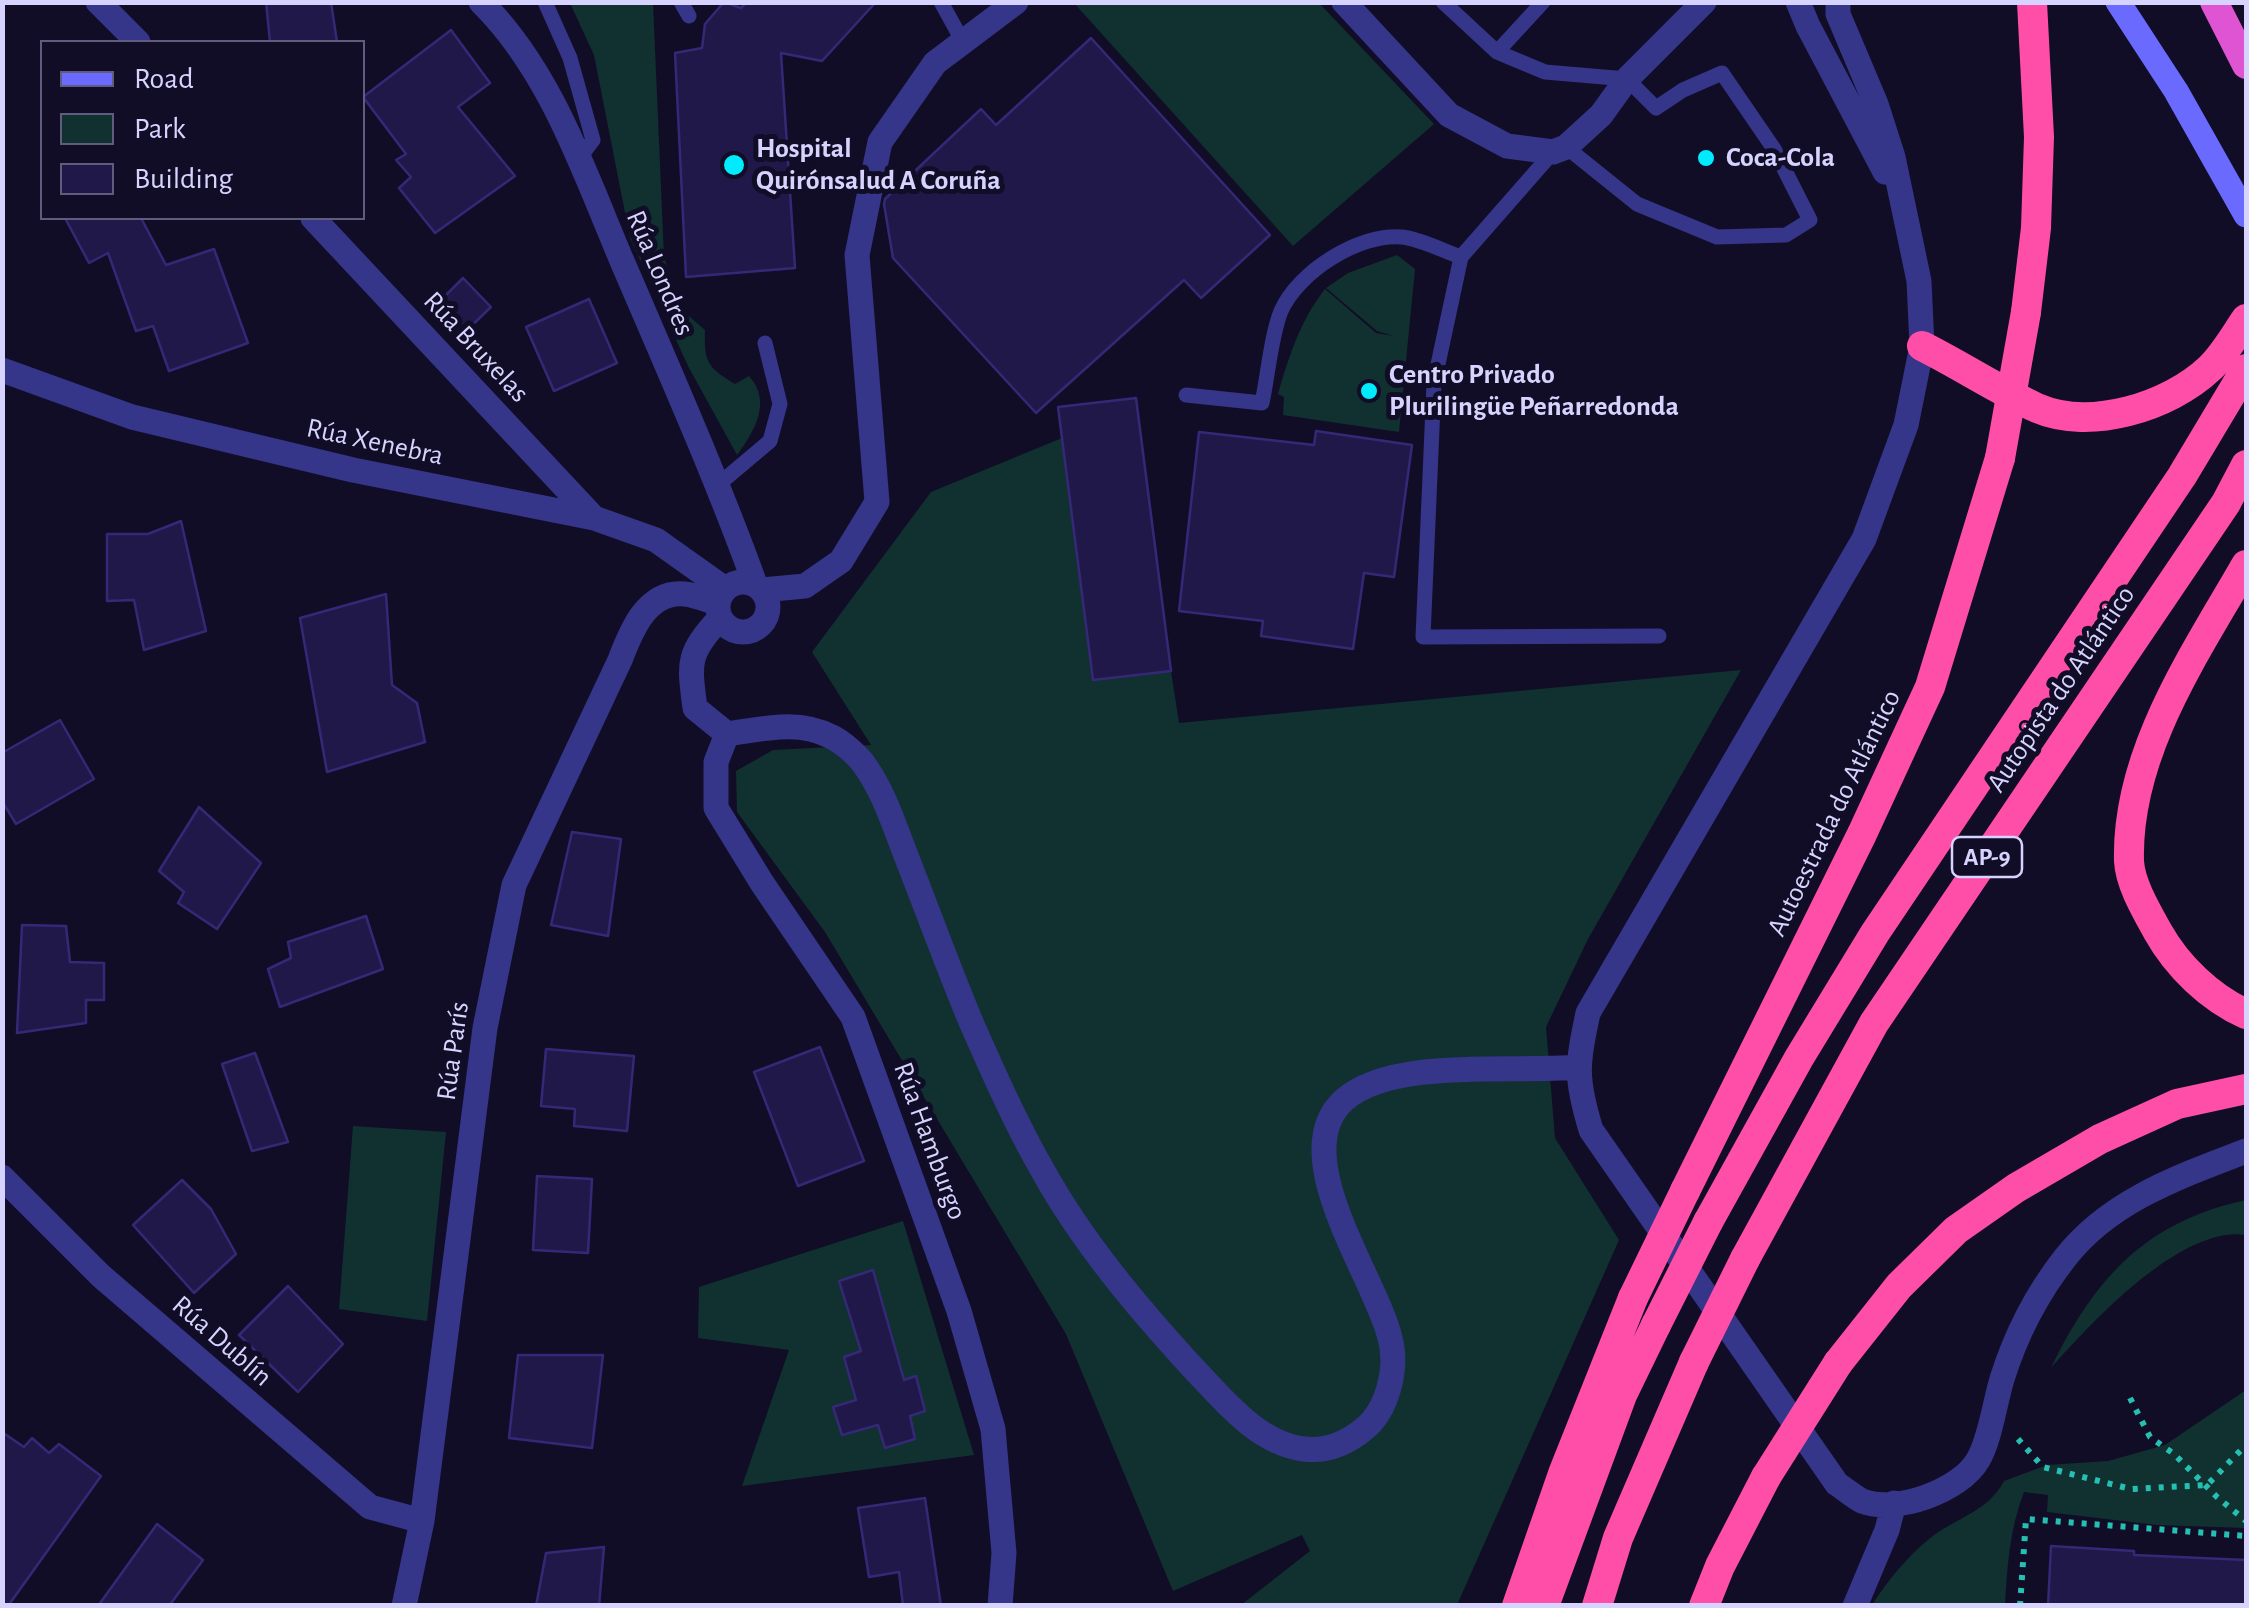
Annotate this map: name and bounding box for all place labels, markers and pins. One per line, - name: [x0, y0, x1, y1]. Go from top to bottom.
- place label: Hospital Quirónsalud A Coruña: [756, 132, 1001, 198]
- place label: Coca-Cola: [1726, 141, 1835, 175]
- marker: Coca-Cola: [1695, 147, 1717, 169]
- marker: Hospital Quirónsalud A Coruña: [721, 152, 747, 178]
- place label: Centro Privado Plurilingüe Peñarredonda: [1389, 358, 1679, 424]
- marker: Centro Privado Plurilingüe Peñarredonda: [1358, 380, 1380, 402]

